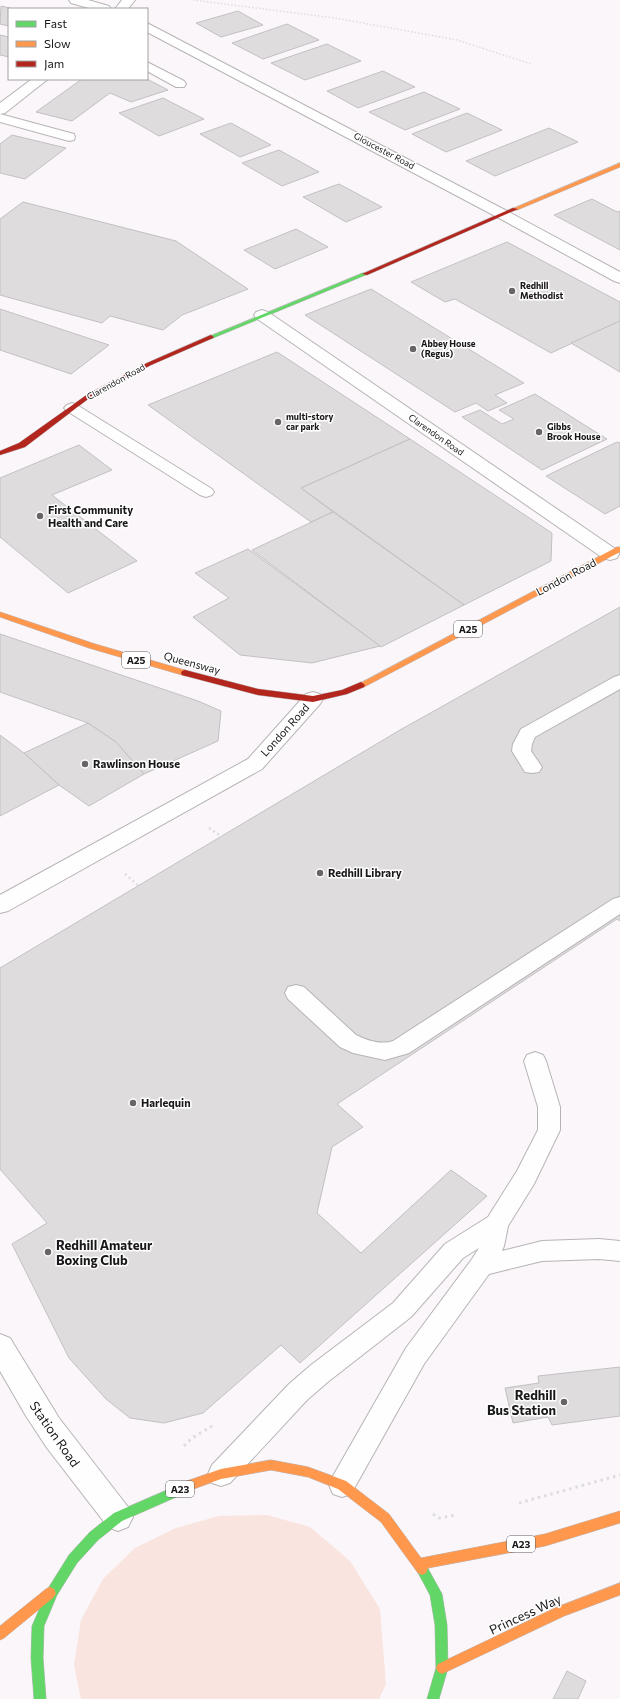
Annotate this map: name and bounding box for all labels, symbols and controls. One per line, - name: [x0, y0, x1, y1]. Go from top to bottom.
- legend: [8, 8, 148, 80]
- text: Fast: [44, 16, 67, 30]
- text: Slow: [44, 36, 71, 50]
- text: Jam: [44, 56, 64, 71]
- street label: Gloucester Road: [352, 130, 417, 171]
- place label: Redhill Methodist: [520, 280, 564, 301]
- marker: Redhill Methodist: [507, 286, 517, 296]
- place label: Abbey House (Regus): [421, 338, 476, 359]
- marker: Abbey House (Regus): [408, 344, 418, 354]
- street label: Clarendon Road: [85, 361, 147, 402]
- place label: multi-story car park: [286, 411, 334, 432]
- street label: Clarendon Road: [407, 411, 466, 458]
- marker: multi-story car park: [273, 417, 283, 427]
- place label: Gibbs Brook House: [547, 421, 601, 442]
- marker: Gibbs Brook House: [534, 427, 544, 437]
- place label: First Community Health and Care: [48, 503, 133, 529]
- marker: First Community Health and Care: [35, 511, 45, 521]
- street label: London Road: [533, 555, 598, 598]
- road number: A25: [454, 621, 482, 637]
- street label: Queensway: [162, 649, 222, 676]
- road number: A25: [122, 652, 150, 668]
- street label: London Road: [258, 701, 312, 759]
- place label: Rawlinson House: [93, 757, 180, 770]
- marker: Rawlinson House: [80, 759, 90, 769]
- place label: Redhill Library: [328, 866, 402, 879]
- marker: Redhill Library: [315, 868, 325, 878]
- place label: Harlequin: [141, 1096, 191, 1109]
- marker: Harlequin: [128, 1098, 138, 1108]
- place label: Redhill Amateur Boxing Club: [56, 1237, 153, 1268]
- marker: Redhill Amateur Boxing Club: [43, 1247, 53, 1257]
- place label: Redhill Bus Station: [487, 1387, 556, 1418]
- marker: Redhill Bus Station: [559, 1397, 569, 1407]
- street label: Station Road: [27, 1398, 83, 1470]
- road number: A23: [166, 1481, 194, 1497]
- road number: A23: [507, 1536, 535, 1552]
- street label: Princess Way: [486, 1590, 564, 1638]

